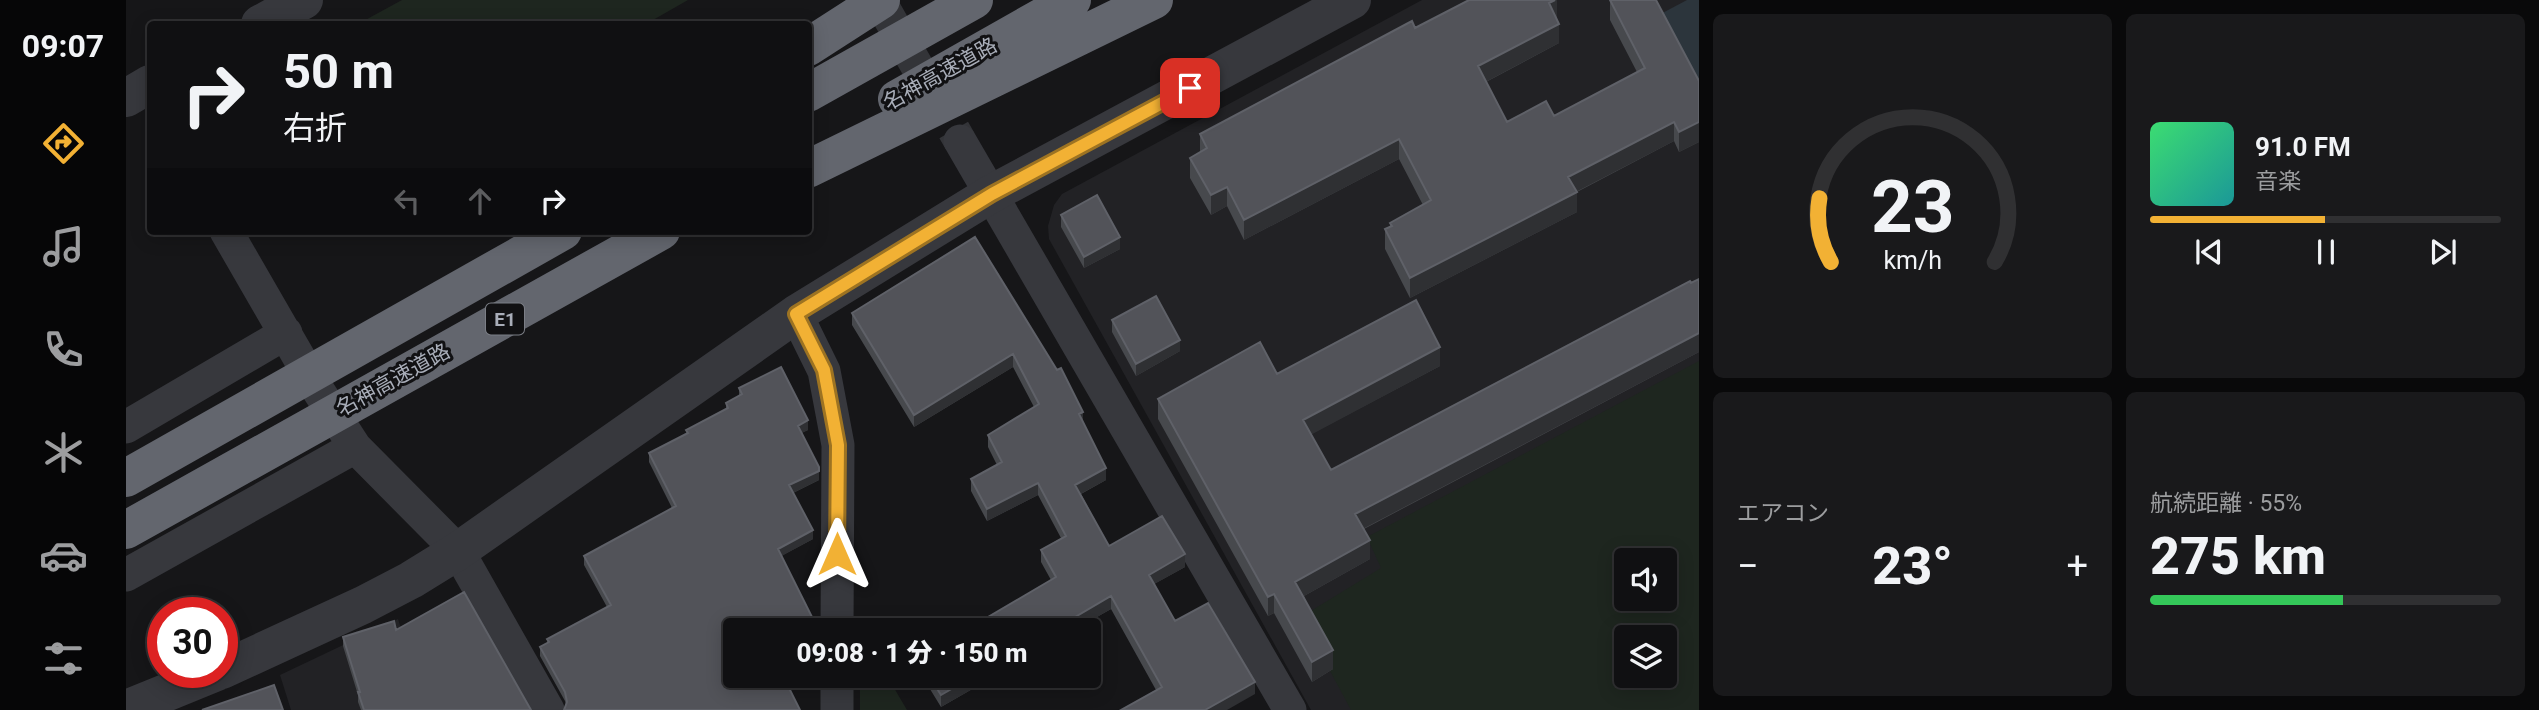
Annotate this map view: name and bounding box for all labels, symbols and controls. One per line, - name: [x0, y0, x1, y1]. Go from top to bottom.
- text: 09:07: [22, 27, 104, 65]
- street label: 名神高速道路: [879, 33, 1001, 115]
- text: 50 m: [283, 43, 394, 100]
- icon: right: [168, 49, 259, 140]
- pin: [1160, 58, 1220, 118]
- icon: arrive: [1171, 69, 1209, 107]
- text: 右折: [283, 109, 347, 147]
- icon: directions: [39, 119, 88, 168]
- text: 91.0 FM: [2255, 132, 2351, 162]
- text: 23: [1871, 165, 1954, 251]
- text: 音楽: [2255, 168, 2301, 195]
- icon: left: [388, 182, 426, 220]
- icon: ahead: [461, 182, 499, 220]
- icon: right: [534, 182, 572, 220]
- icon: music: [39, 222, 88, 271]
- icon: previous: [2190, 233, 2228, 271]
- icon: pause: [2307, 233, 2345, 271]
- icon: next: [2424, 233, 2462, 271]
- text: km/h: [1883, 246, 1942, 275]
- road number: E1: [486, 304, 524, 334]
- icon: phone: [39, 325, 88, 374]
- street label: 名神高速道路: [332, 339, 454, 421]
- icon: climate: [39, 428, 88, 477]
- text: 航続距離 · 55%: [2150, 490, 2302, 517]
- text: エアコン: [1737, 500, 1829, 527]
- position arrow: [800, 517, 874, 591]
- text: 275 km: [2150, 526, 2326, 587]
- icon: car: [39, 531, 88, 580]
- text: 23°: [1872, 536, 1953, 597]
- text: −: [1737, 544, 1759, 588]
- text: +: [2066, 544, 2088, 588]
- map controls: [1614, 548, 1677, 688]
- button: sound: [1614, 548, 1677, 611]
- speed limit sign: 30: [147, 597, 238, 688]
- button: layers: [1614, 625, 1677, 688]
- icon: filters: [39, 634, 88, 683]
- text: 09:08 · 1 分 · 150 m: [796, 638, 1028, 668]

